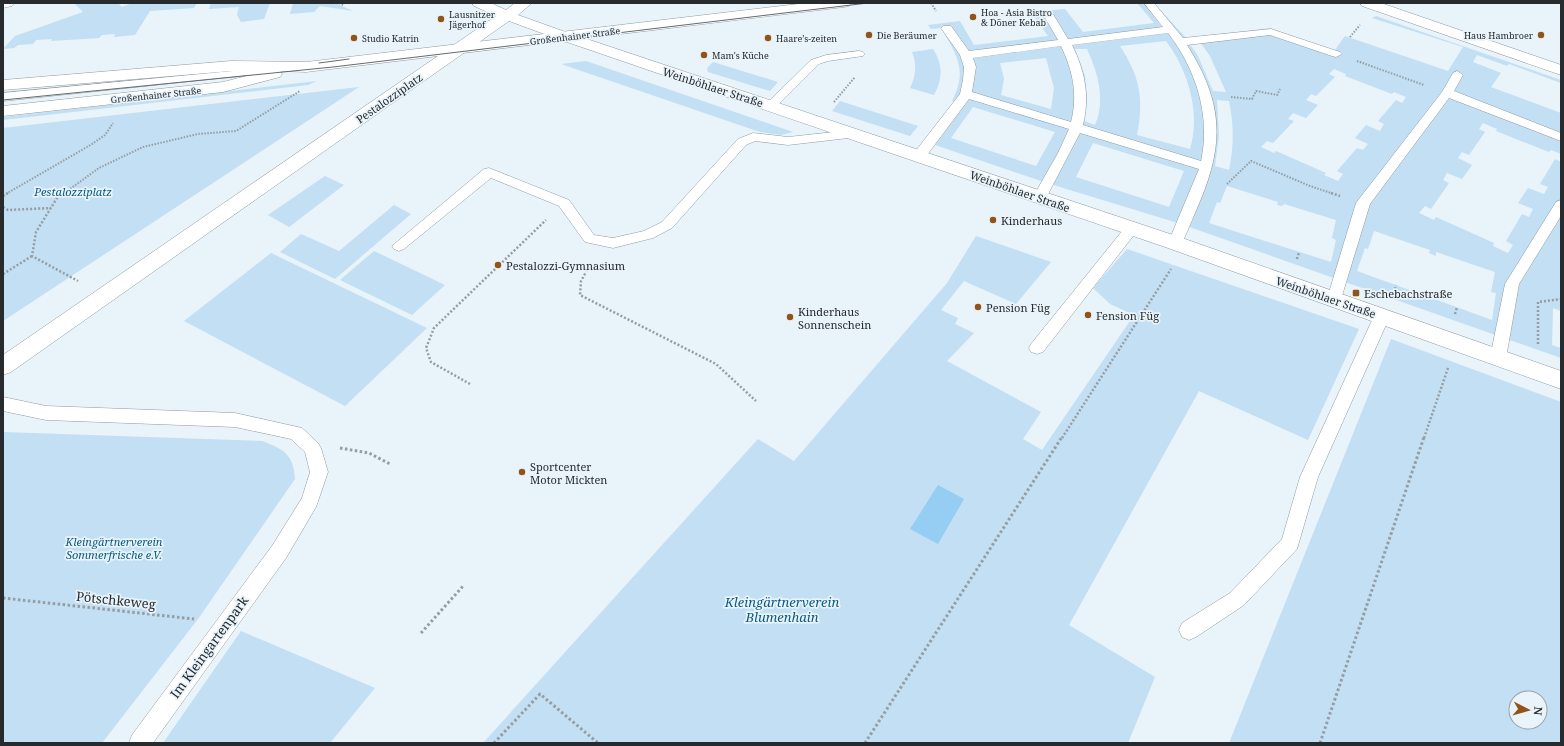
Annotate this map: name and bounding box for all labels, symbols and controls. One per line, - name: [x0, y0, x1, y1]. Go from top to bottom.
- place label: Hoa - Asia Bistro & Döner Kebab: [981, 6, 1052, 29]
- place label: Lausnitzer Jägerhof: [448, 8, 496, 31]
- marker: Hoa - Asia Bistro & Döner Kebab: [968, 12, 978, 22]
- marker: Lausnitzer Jägerhof: [436, 14, 446, 24]
- street label: Großenhainer Straße: [529, 24, 621, 48]
- place label: Die Beräumer: [877, 29, 937, 42]
- place label: Haus Hambroer: [1464, 29, 1534, 42]
- marker: Die Beräumer: [864, 30, 874, 40]
- marker: Haus Hambroer: [1536, 30, 1546, 40]
- place label: Studio Katrin: [362, 32, 419, 45]
- place label: Haare’s-zeiten: [776, 32, 837, 45]
- marker: Studio Katrin: [349, 33, 359, 43]
- marker: Haare’s-zeiten: [763, 33, 773, 43]
- place label: Mam's Küche: [712, 49, 769, 62]
- marker: Mam's Küche: [699, 50, 709, 60]
- street label: Weinböhlaer Straße: [661, 64, 765, 110]
- street label: Pestalozziplatz: [353, 70, 425, 126]
- street label: Großenhainer Straße: [110, 84, 202, 106]
- street label: Weinböhlaer Straße: [968, 167, 1072, 215]
- park label: Pestalozziplatz: [33, 184, 112, 199]
- place label: Kinderhaus: [1001, 213, 1062, 228]
- marker: Kinderhaus: [988, 215, 998, 225]
- place label: Pestalozzi-Gymnasium: [506, 258, 626, 273]
- marker: Pestalozzi-Gymnasium: [493, 260, 503, 270]
- street label: Weinböhlaer Straße: [1274, 273, 1378, 321]
- place label: Eschebachstraße: [1364, 286, 1453, 301]
- marker: Eschebachstraße: [1351, 288, 1361, 298]
- place label: Pension Füg: [986, 300, 1050, 315]
- marker: Pension Füg: [973, 302, 983, 312]
- place label: Kinderhaus Sonnenschein: [798, 304, 871, 332]
- place label: Fension Füg: [1096, 308, 1159, 323]
- marker: Fension Füg: [1083, 310, 1093, 320]
- marker: Kinderhaus Sonnenschein: [785, 312, 795, 322]
- place label: Sportcenter Motor Mickten: [530, 459, 607, 487]
- marker: Sportcenter Motor Mickten: [517, 467, 527, 477]
- park label: Kleingärtnerverein Sommerfrische e.V.: [65, 534, 163, 562]
- street label: Pötschkeweg: [75, 587, 157, 613]
- street label: Im Kleingartenpark: [166, 592, 252, 702]
- park label: Kleingärtnerverein Blumenhain: [724, 593, 839, 626]
- north arrow: [1508, 690, 1548, 730]
- text: N: [1530, 706, 1546, 717]

